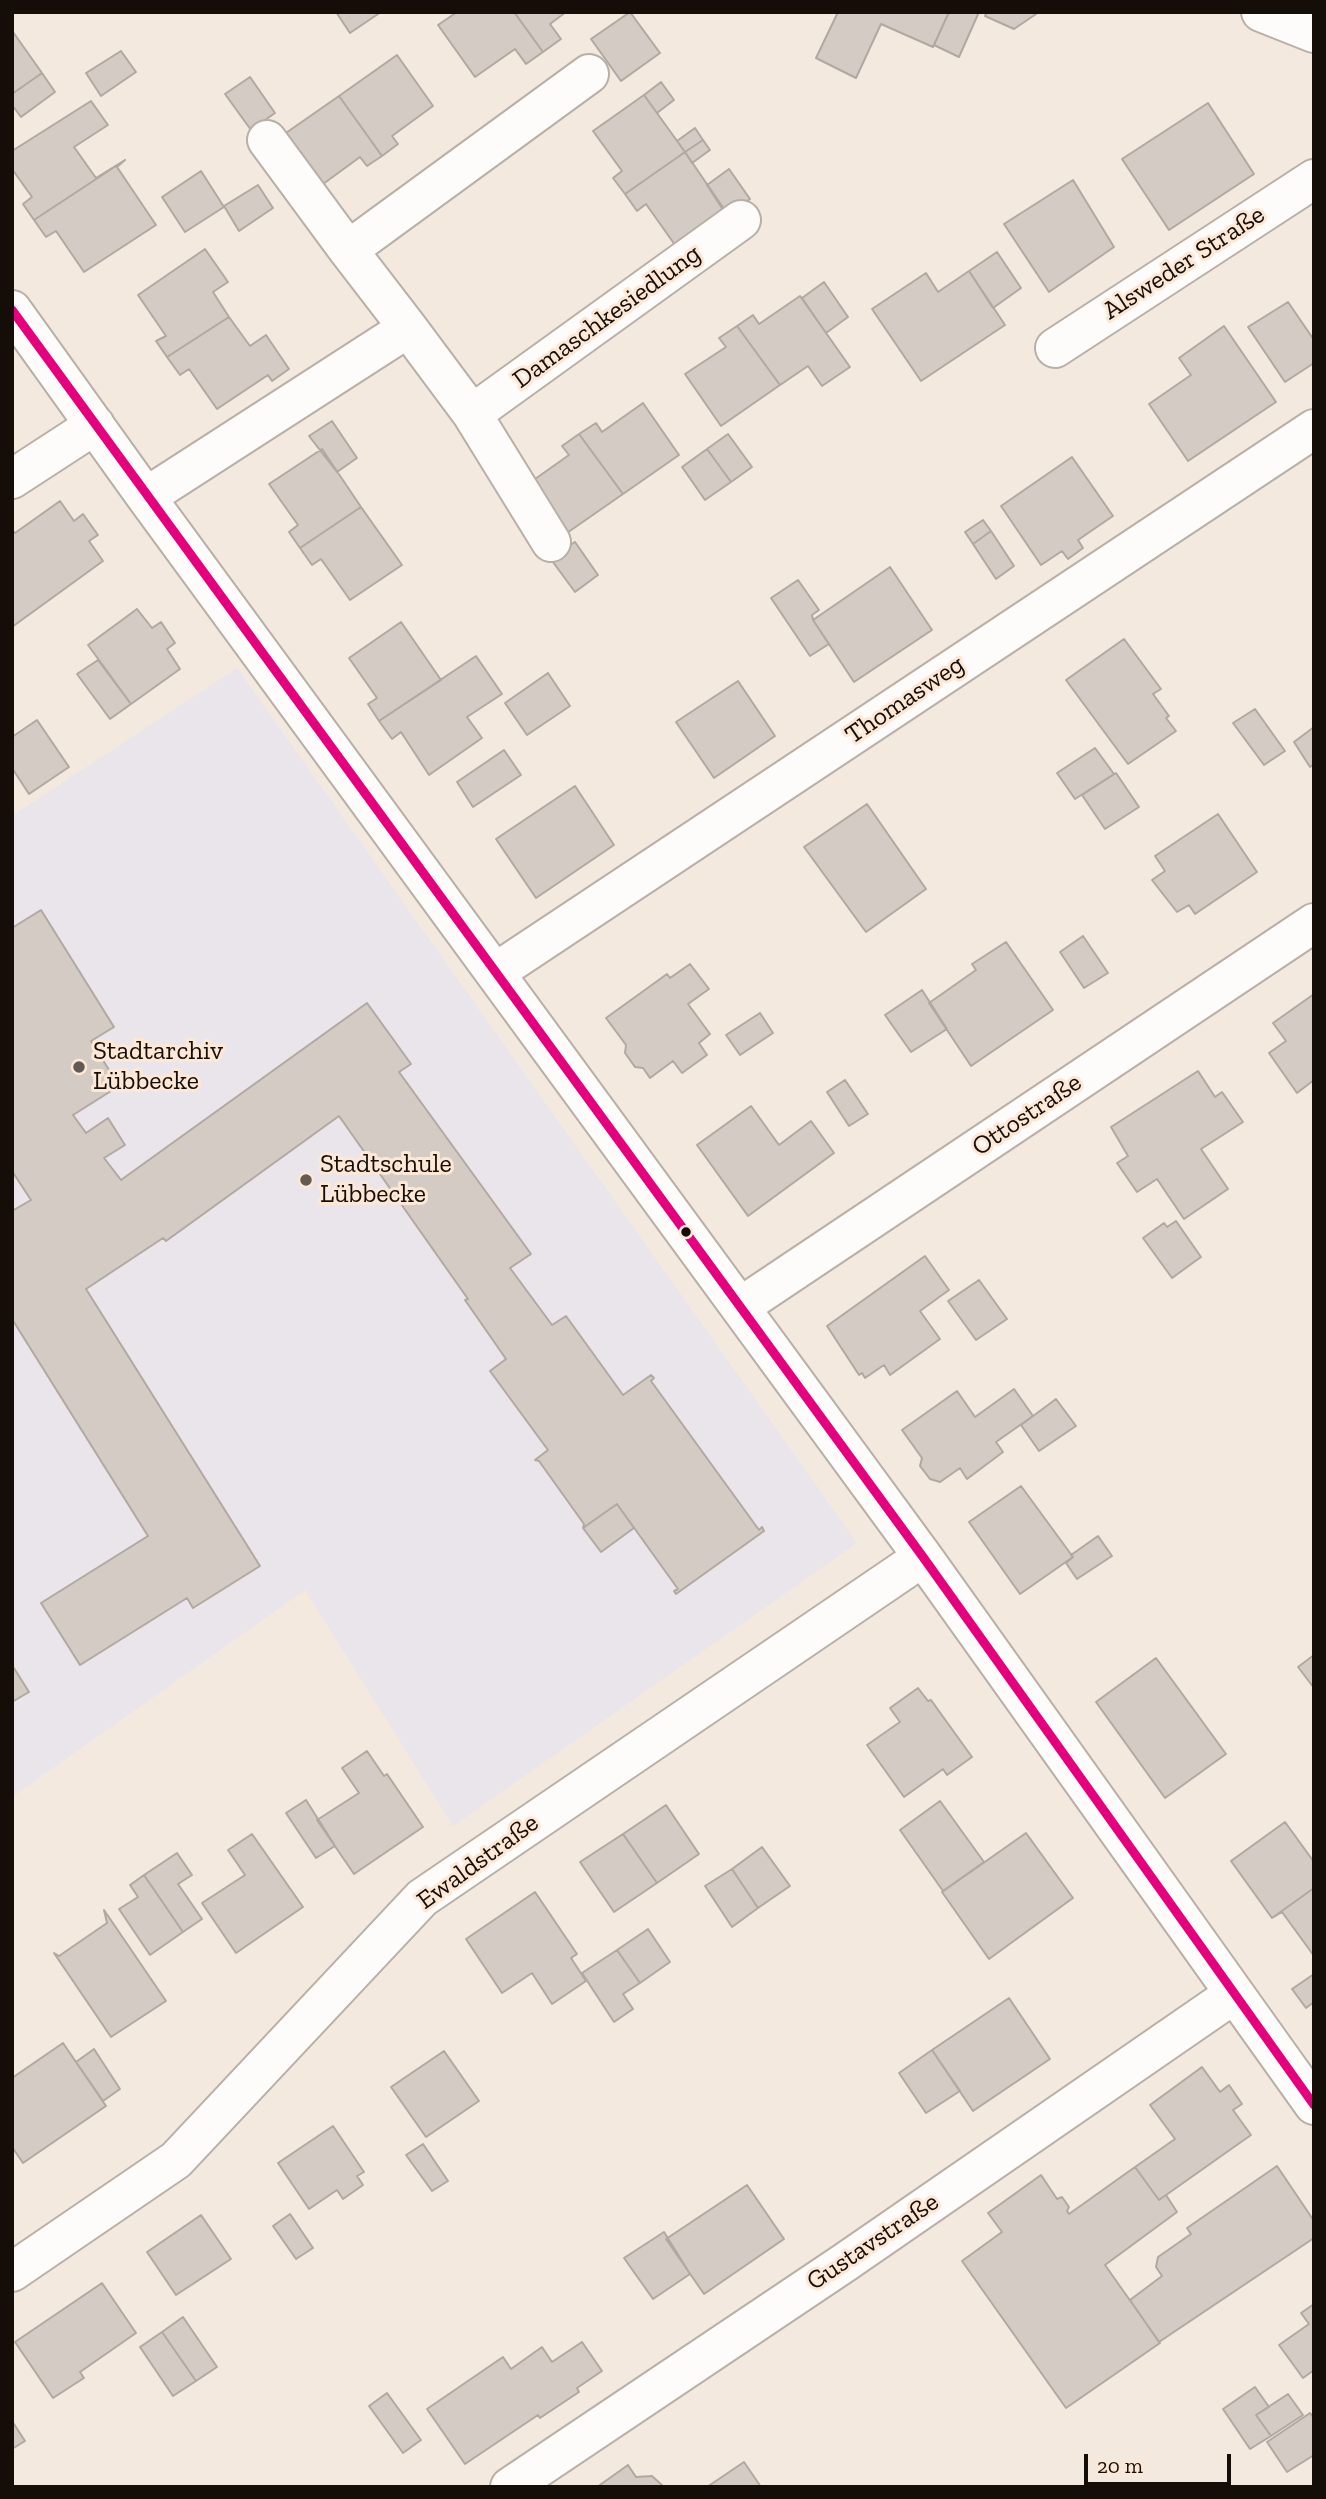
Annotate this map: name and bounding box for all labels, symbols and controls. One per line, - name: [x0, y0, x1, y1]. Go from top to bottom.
- street label: Alsweder Straße: [1097, 199, 1271, 327]
- street label: Damaschkesiedlung: [507, 238, 707, 396]
- street label: Thomasweg: [840, 649, 970, 751]
- place label: Stadtarchiv Lübbecke: [93, 1036, 223, 1098]
- marker: Stadtarchiv Lübbecke: [71, 1059, 87, 1075]
- street label: Ottostraße: [966, 1067, 1088, 1163]
- place label: Stadtschule Lübbecke: [320, 1149, 452, 1210]
- marker: Stadtschule Lübbecke: [298, 1172, 314, 1188]
- unlabelled marker: [679, 1225, 693, 1239]
- street label: Ewaldstraße: [411, 1807, 545, 1917]
- street label: Gustavstraße: [801, 2187, 945, 2297]
- scale bar: [1088, 2440, 1235, 2484]
- text: 20 m: [1097, 2453, 1143, 2478]

